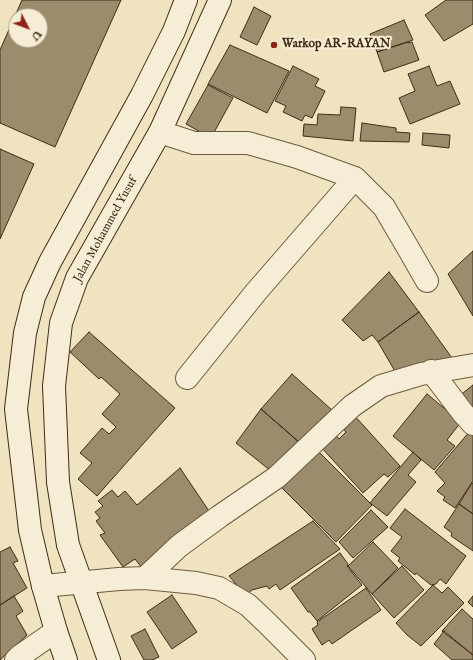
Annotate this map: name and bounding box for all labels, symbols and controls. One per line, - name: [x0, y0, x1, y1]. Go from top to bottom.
- north arrow: [8, 8, 48, 48]
- text: U: [28, 27, 45, 44]
- place label: Warkop AR-RAYAN: [282, 38, 390, 52]
- marker: Warkop AR-RAYAN: [269, 40, 279, 50]
- street label: Jalan Mohammed Yusuf: [71, 175, 141, 285]

